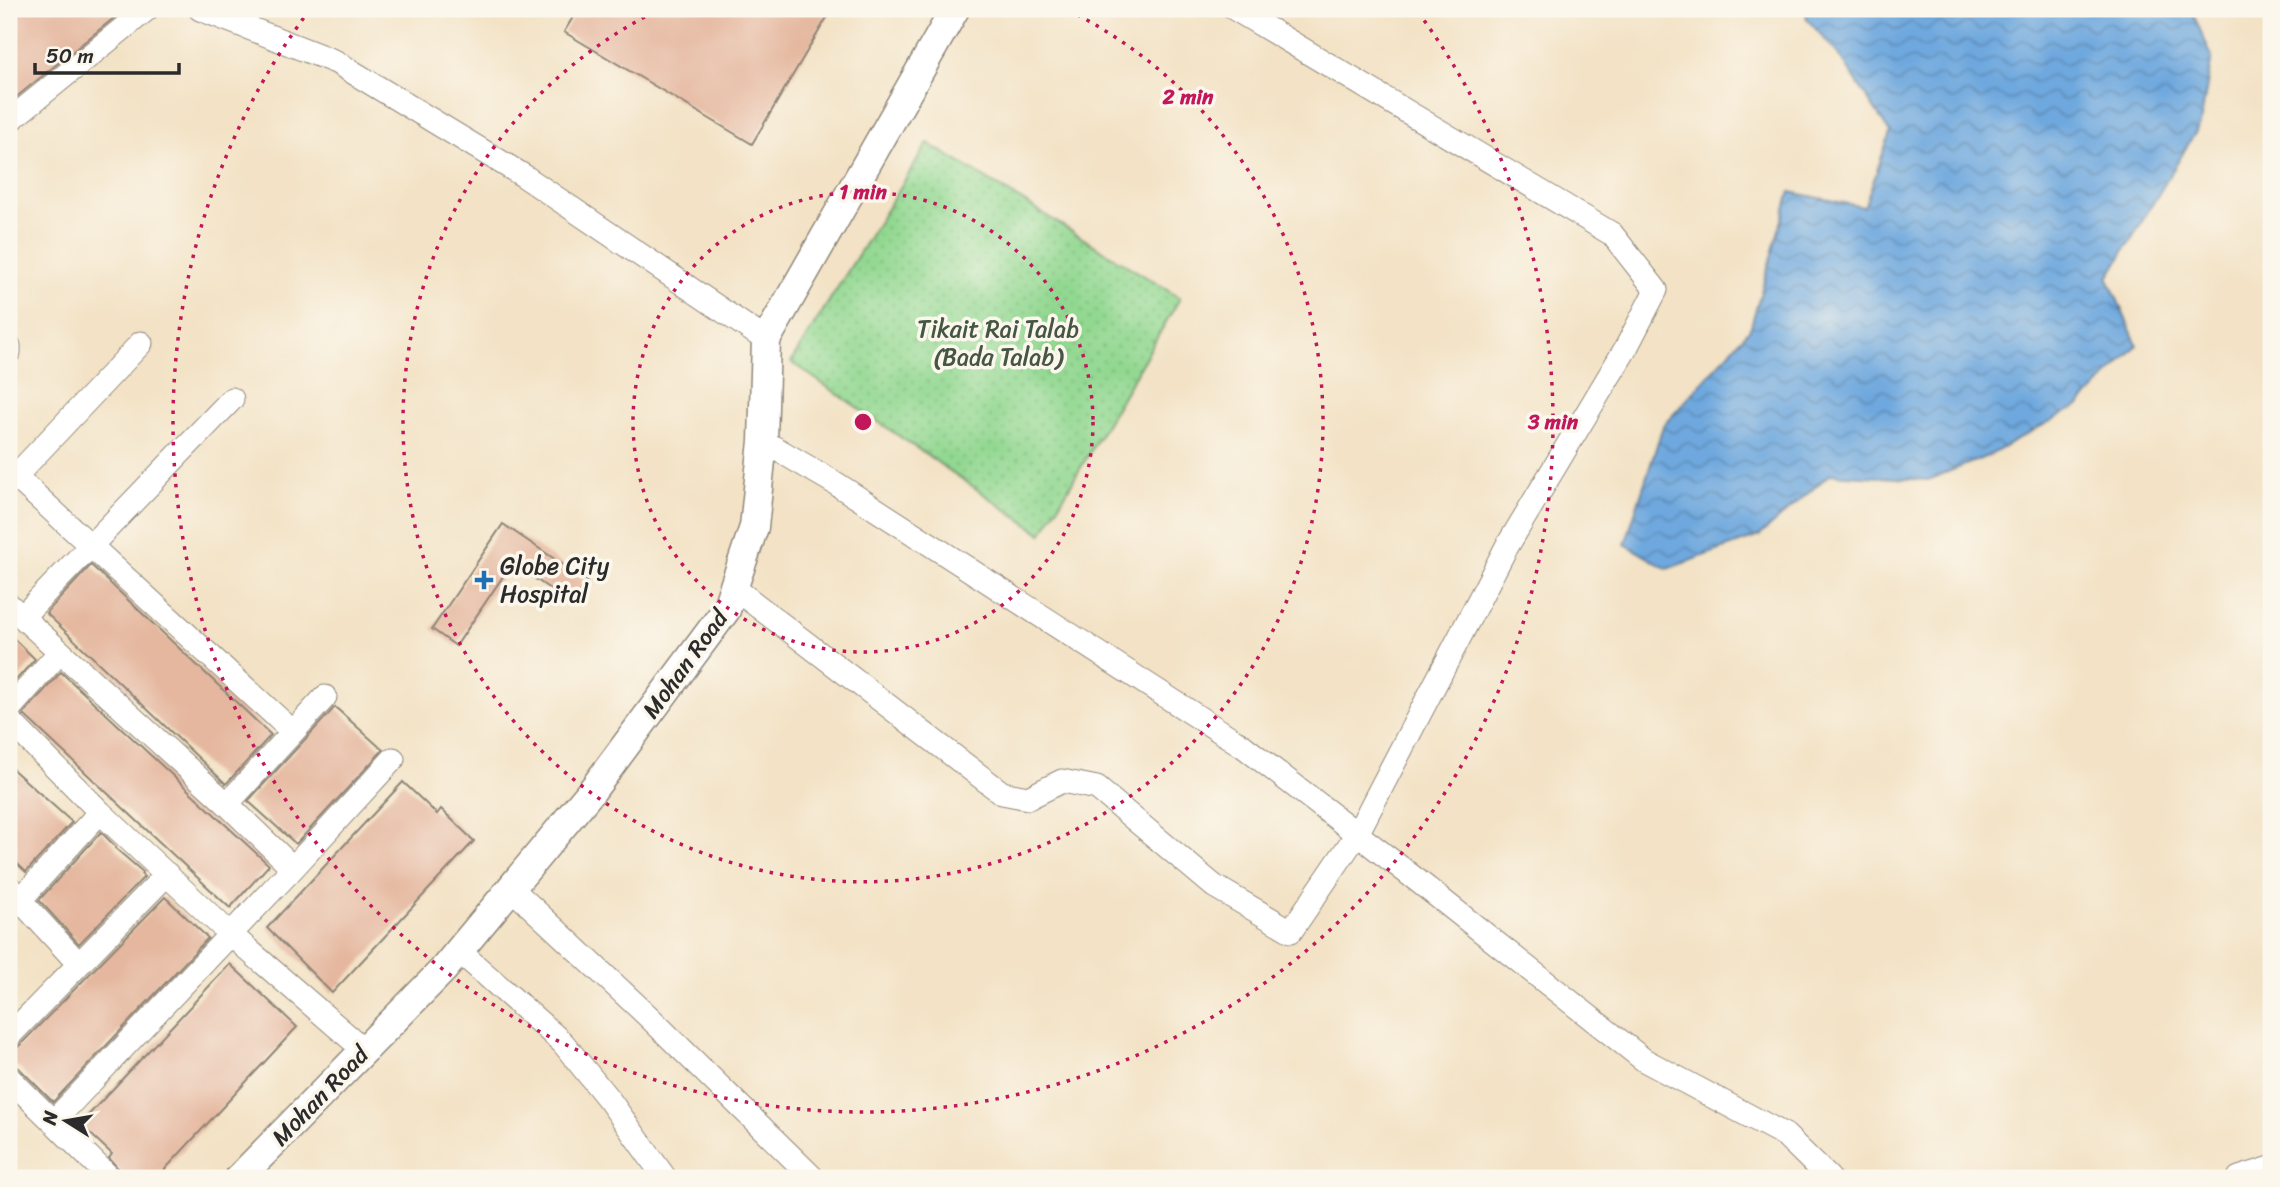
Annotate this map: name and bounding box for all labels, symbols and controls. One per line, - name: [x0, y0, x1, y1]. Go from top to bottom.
- scale bar: [35, 32, 178, 76]
- text: 50 m: [46, 37, 94, 75]
- text: 2 min: [1162, 78, 1214, 116]
- text: 1 min: [839, 173, 888, 211]
- park label: Tikait Rai Talab (Bada Talab): [917, 308, 1079, 378]
- text: 3 min: [1527, 403, 1579, 441]
- centre of rings: [851, 410, 875, 434]
- place label: Globe City Hospital: [500, 545, 610, 615]
- marker: Globe City Hospital: [474, 570, 494, 590]
- street label: Mohan Road: [631, 599, 740, 728]
- street label: Mohan Road: [261, 1035, 380, 1156]
- north arrow: [32, 1086, 102, 1156]
- text: N: [32, 1107, 67, 1128]

